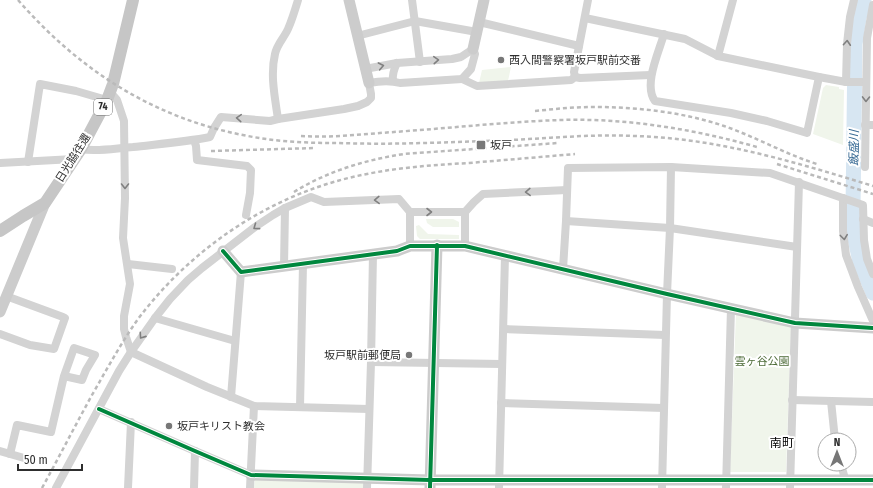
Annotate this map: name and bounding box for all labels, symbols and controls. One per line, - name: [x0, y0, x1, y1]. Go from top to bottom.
- one-way arrow: [843, 40, 852, 46]
- place label: 西入間警察署坂戸駅前交番: [509, 54, 641, 67]
- marker: 西入間警察署坂戸駅前交番: [496, 55, 506, 65]
- one-way arrow: [433, 56, 439, 65]
- one-way arrow: [378, 62, 385, 71]
- one-way arrow: [861, 96, 870, 102]
- road number: 74: [94, 99, 112, 115]
- one-way arrow: [236, 114, 242, 123]
- water label: 飯盛川: [847, 128, 861, 166]
- street label: 日光脇往還: [53, 131, 93, 185]
- marker: 坂戸: [475, 139, 487, 151]
- place label: 坂戸: [490, 139, 512, 152]
- one-way arrow: [121, 183, 129, 189]
- one-way arrow: [525, 187, 531, 196]
- one-way arrow: [374, 195, 380, 204]
- one-way arrow: [426, 208, 432, 216]
- one-way arrow: [253, 222, 260, 229]
- one-way arrow: [839, 233, 848, 240]
- one-way arrow: [140, 331, 147, 338]
- place label: 坂戸駅前郵便局: [324, 349, 401, 362]
- marker: 坂戸駅前郵便局: [404, 350, 414, 360]
- park label: 雲ヶ谷公園: [735, 355, 790, 368]
- place label: 坂戸キリスト教会: [177, 420, 265, 433]
- marker: 坂戸キリスト教会: [164, 421, 174, 431]
- north arrow: [817, 432, 857, 472]
- district label: 南町: [770, 436, 794, 450]
- text: N: [834, 436, 840, 449]
- scale bar: [18, 446, 82, 472]
- text: 50 m: [24, 453, 48, 467]

